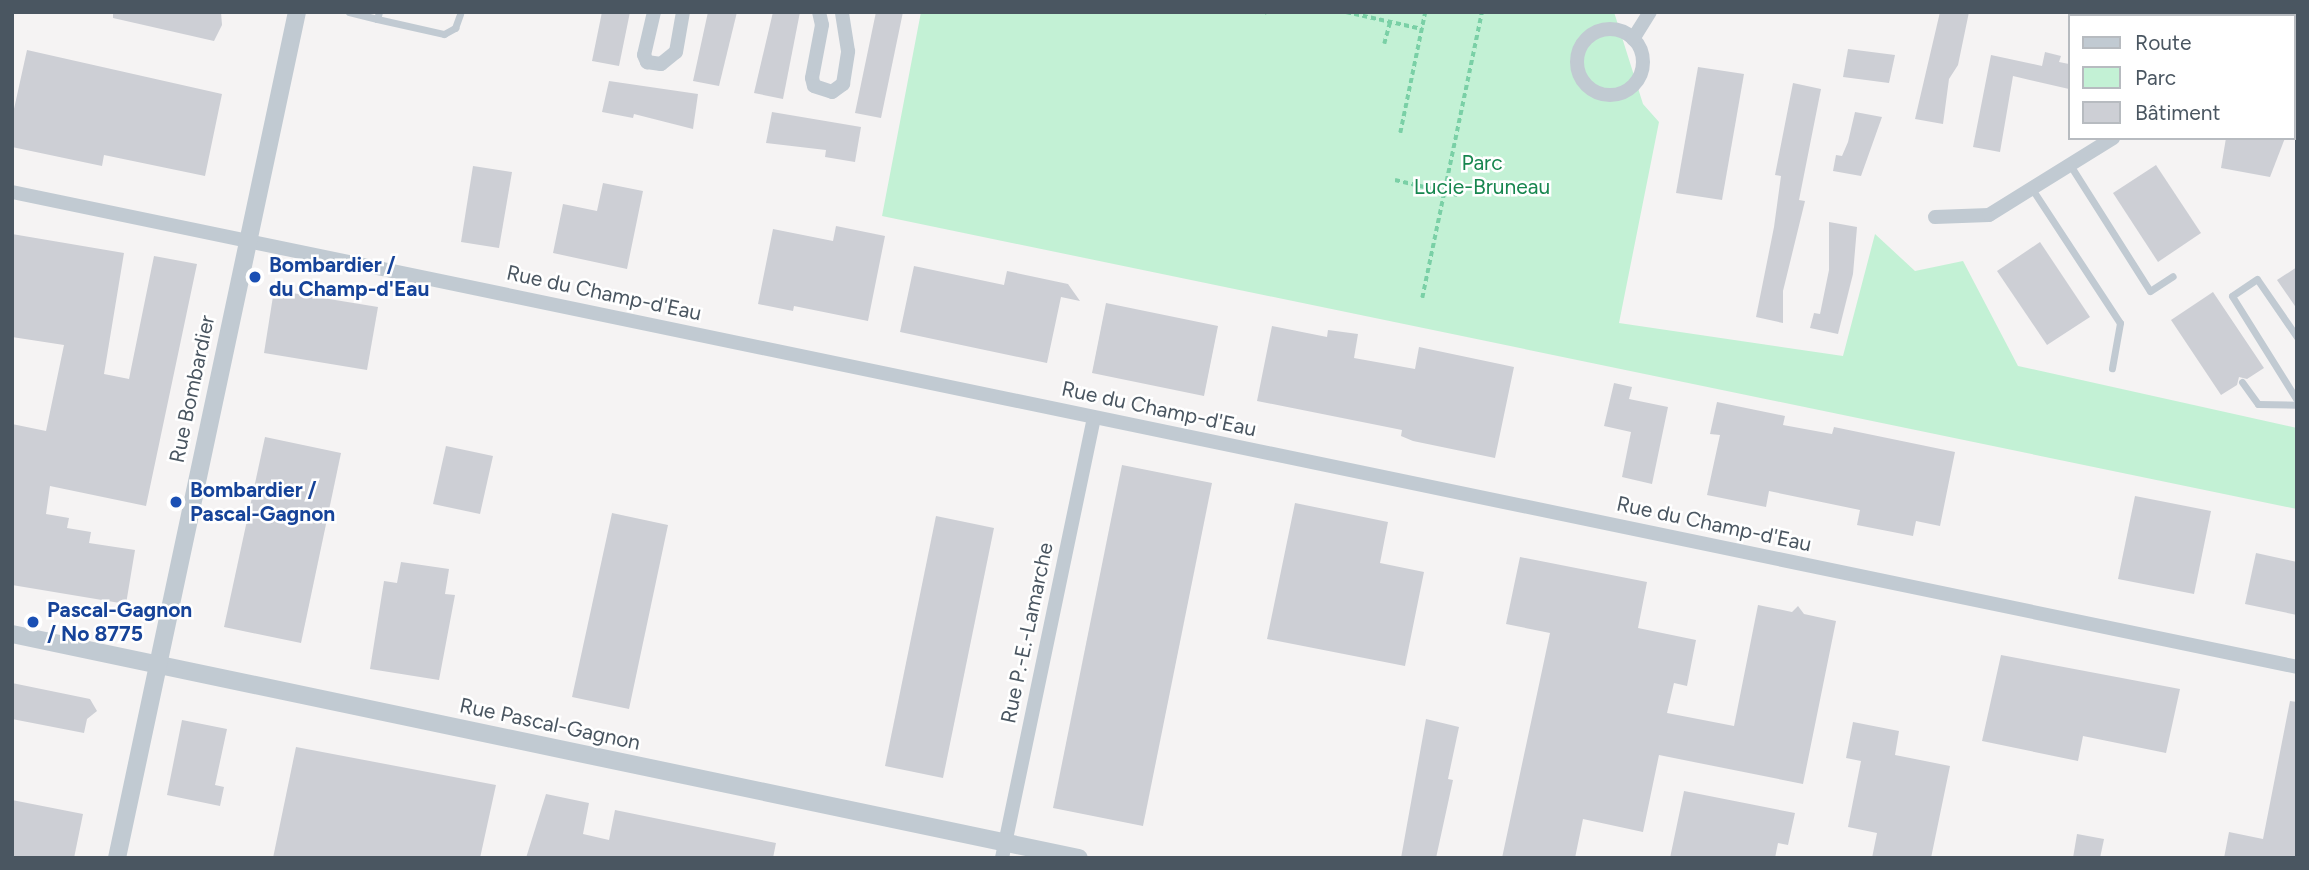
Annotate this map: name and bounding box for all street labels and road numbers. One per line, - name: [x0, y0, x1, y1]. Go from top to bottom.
- street label: Rue du Champ-d'Eau: [504, 260, 704, 326]
- street label: Rue Bombardier: [164, 313, 220, 465]
- street label: Rue du Champ-d'Eau: [1059, 376, 1259, 442]
- street label: Rue du Champ-d'Eau: [1614, 491, 1814, 557]
- street label: Rue P.-E.-Lamarche: [996, 540, 1058, 726]
- street label: Rue Pascal-Gagnon: [457, 693, 643, 755]

